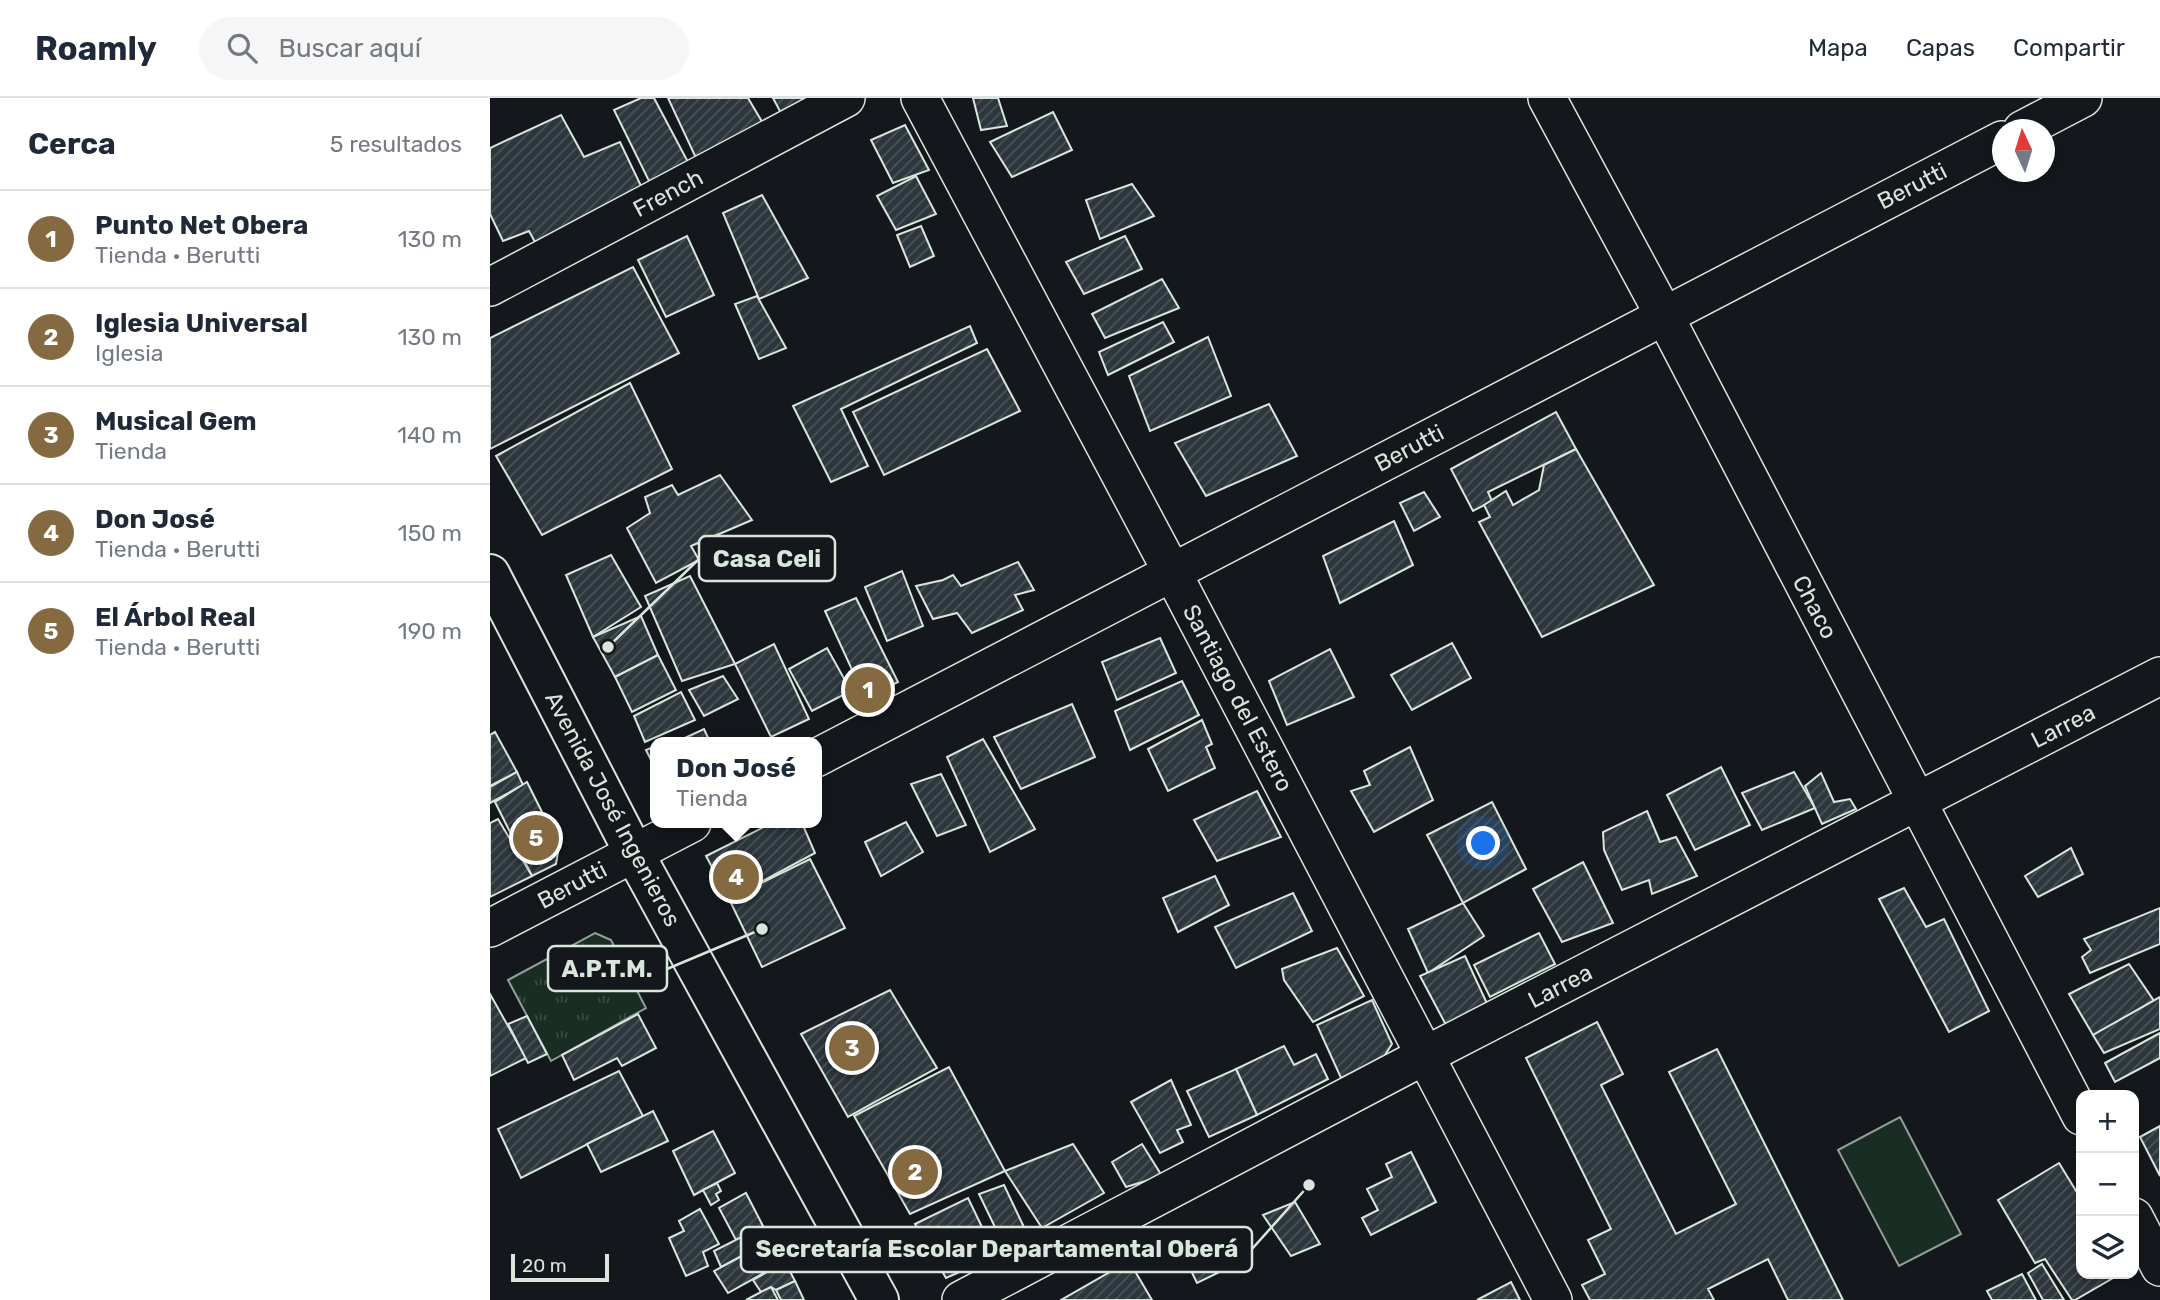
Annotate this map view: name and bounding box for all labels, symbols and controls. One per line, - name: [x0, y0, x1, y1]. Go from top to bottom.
- search box: [199, 17, 689, 80]
- text: Roamly: [35, 29, 157, 68]
- icon: search: [223, 29, 261, 67]
- text: Buscar aquí: [279, 33, 421, 64]
- text: Mapa: [1808, 34, 1868, 62]
- text: Capas: [1906, 34, 1975, 62]
- text: Compartir: [2013, 34, 2125, 62]
- north arrow: [1992, 119, 2055, 182]
- text: Cerca: [28, 126, 116, 162]
- text: 5 resultados: [330, 130, 462, 158]
- street label: Berutti: [1873, 157, 1951, 215]
- street label: French: [628, 163, 708, 223]
- text: Punto Net Obera: [95, 210, 308, 241]
- text: 1: [45, 225, 57, 253]
- text: 130 m: [398, 225, 462, 253]
- text: Tienda · Berutti: [95, 241, 260, 269]
- text: Iglesia Universal: [95, 308, 308, 339]
- text: 2: [44, 323, 58, 351]
- text: 130 m: [398, 323, 462, 351]
- text: Iglesia: [95, 339, 163, 367]
- text: Musical Gem: [95, 406, 257, 437]
- street label: Berutti: [1370, 418, 1448, 478]
- text: 3: [43, 421, 59, 449]
- text: 140 m: [397, 421, 462, 449]
- text: Tienda: [95, 437, 167, 465]
- text: Don José: [95, 504, 215, 535]
- text: 4: [43, 519, 59, 547]
- text: 150 m: [398, 519, 462, 547]
- text: Tienda · Berutti: [95, 535, 260, 563]
- callout: Casa Celi: [699, 536, 835, 581]
- text: Casa Celi: [713, 545, 821, 573]
- street label: Chaco: [1787, 570, 1843, 644]
- street label: Santiago del Estero: [1177, 600, 1299, 796]
- text: El Árbol Real: [95, 602, 256, 633]
- text: 5: [44, 617, 58, 645]
- text: 190 m: [398, 617, 462, 645]
- text: Tienda · Berutti: [95, 633, 260, 661]
- pin: 1: [845, 664, 891, 716]
- street label: Avenida José Ingenieros: [539, 687, 687, 931]
- street label: Larrea: [2026, 698, 2100, 754]
- popup: [650, 737, 822, 828]
- text: Don José: [676, 753, 796, 784]
- text: Tienda: [676, 784, 748, 812]
- pin: 5: [513, 812, 559, 864]
- your location: [1466, 826, 1500, 860]
- pin: 4: [713, 851, 759, 903]
- street label: Berutti: [533, 855, 611, 915]
- callout: A.P.T.M.: [548, 946, 667, 991]
- text: A.P.T.M.: [561, 955, 653, 983]
- street label: Larrea: [1523, 958, 1597, 1014]
- pin: 3: [829, 1022, 875, 1074]
- map controls: [2076, 1090, 2139, 1279]
- button: +: [2076, 1090, 2139, 1153]
- pin: 2: [892, 1146, 938, 1198]
- button: −: [2076, 1153, 2139, 1216]
- button: layers: [2076, 1216, 2139, 1279]
- callout: Secretaría Escolar Departamental Oberá: [741, 1227, 1252, 1272]
- text: Secretaría Escolar Departamental Oberá: [756, 1235, 1238, 1263]
- scale bar: [511, 1251, 609, 1283]
- text: 20 m: [522, 1254, 567, 1277]

